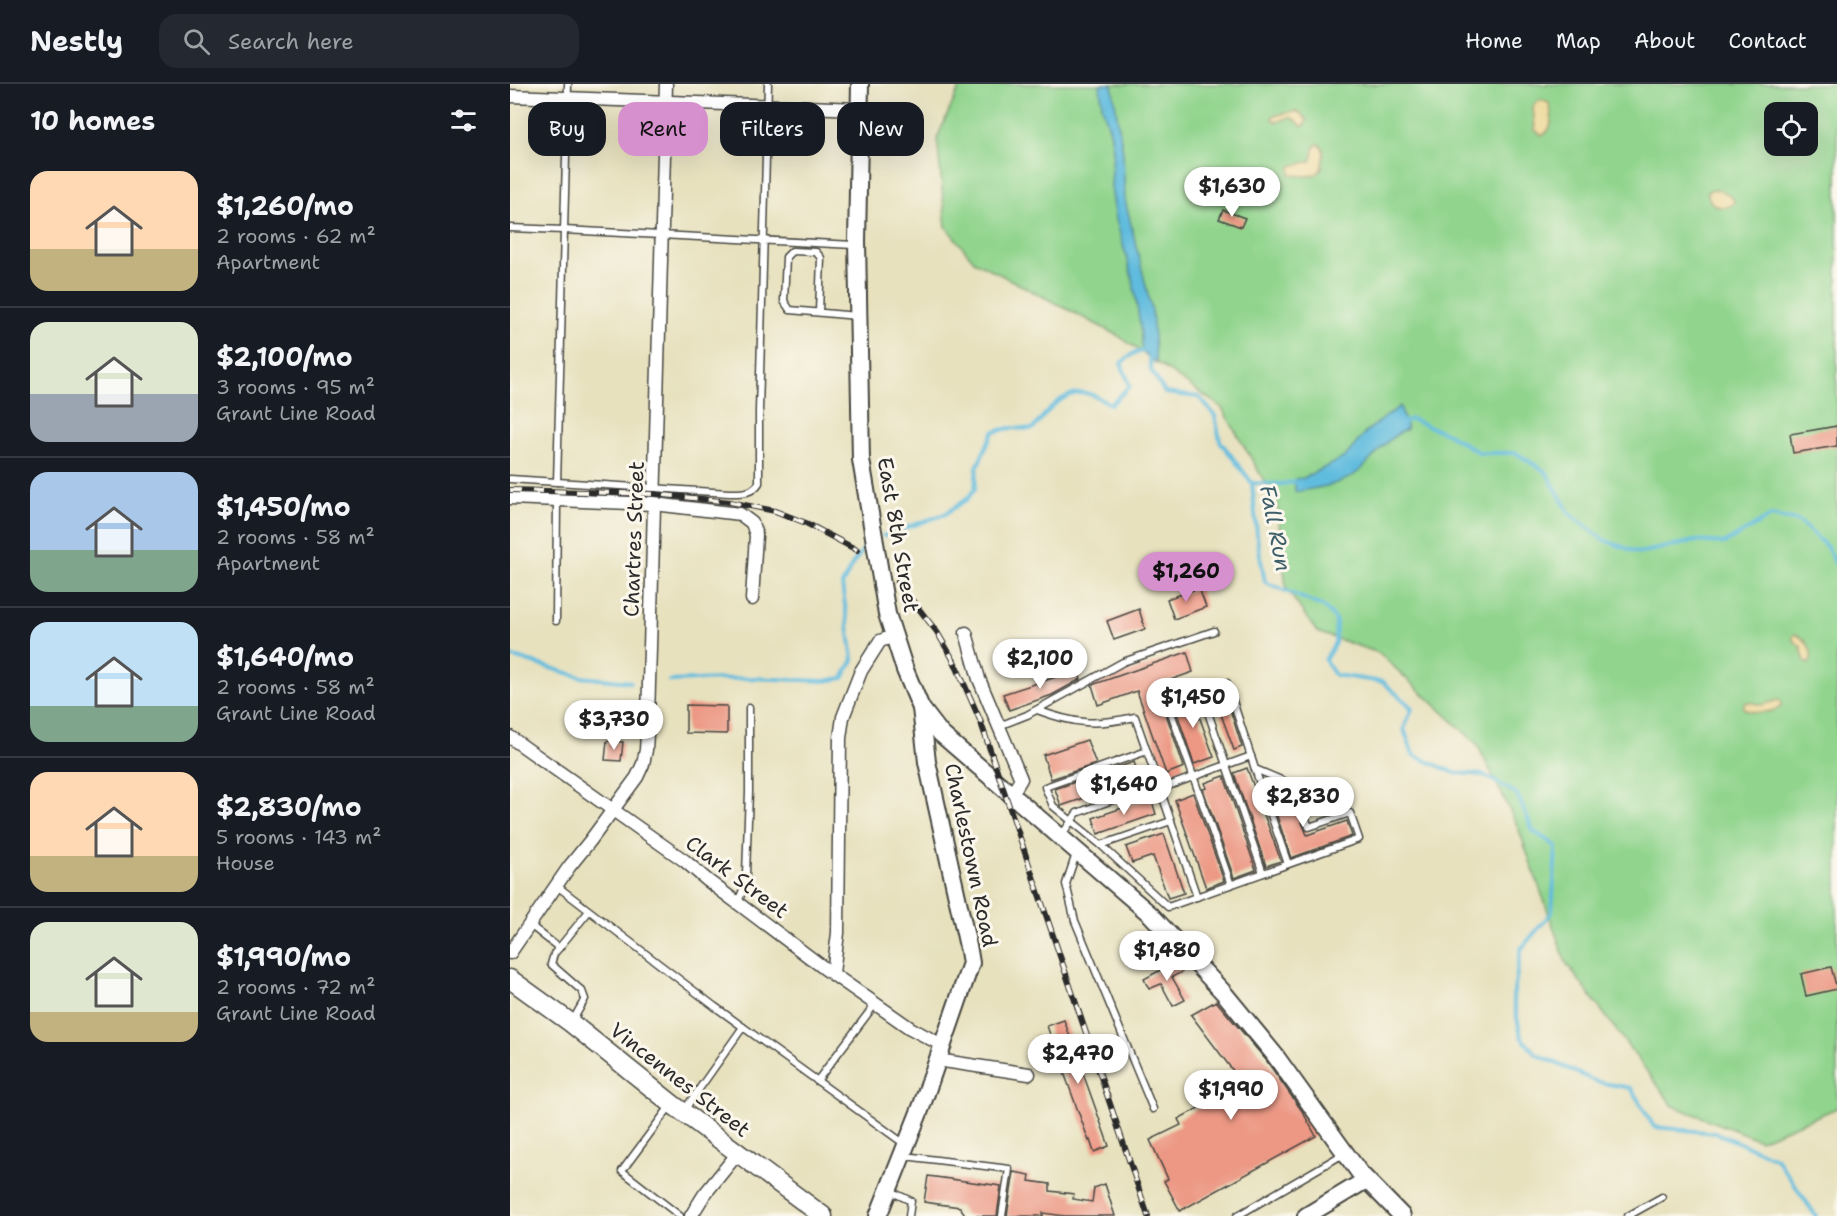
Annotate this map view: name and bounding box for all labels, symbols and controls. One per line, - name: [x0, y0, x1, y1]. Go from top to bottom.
- search box: [159, 14, 579, 68]
- text: Nestly: [30, 22, 123, 60]
- icon: search: [180, 25, 213, 58]
- text: Search here: [228, 27, 354, 56]
- text: Home: [1465, 27, 1523, 55]
- text: Map: [1556, 27, 1601, 55]
- text: About: [1634, 27, 1695, 55]
- text: Contact: [1728, 27, 1807, 55]
- chip: Buy: [528, 102, 606, 156]
- chip: Rent: [618, 102, 708, 156]
- chip: Filters: [720, 102, 825, 156]
- chip: New: [837, 102, 924, 156]
- map controls: [1764, 102, 1818, 156]
- button: locate: [1764, 102, 1818, 156]
- text: 10 homes: [30, 103, 155, 138]
- icon: filters: [447, 104, 480, 137]
- pin: $1,630: [1183, 167, 1281, 218]
- text: $1,630: [1198, 173, 1266, 199]
- text: $1,260/mo: [216, 188, 354, 223]
- icon: home: [78, 195, 150, 267]
- text: 2 rooms · 62 m²: [216, 223, 376, 249]
- text: Apartment: [216, 249, 320, 275]
- text: $2,100/mo: [216, 339, 353, 374]
- icon: home: [78, 346, 150, 418]
- text: 3 rooms · 95 m²: [216, 374, 375, 400]
- text: Grant Line Road: [216, 400, 376, 426]
- street label: East 8th Street: [871, 455, 925, 615]
- street label: Chartres Street: [617, 461, 651, 617]
- water label: Fall Run: [1253, 482, 1298, 574]
- text: $1,450/mo: [216, 489, 351, 524]
- icon: home: [78, 496, 150, 568]
- text: 2 rooms · 58 m²: [216, 524, 375, 550]
- text: Apartment: [216, 550, 320, 576]
- pin: $1,260: [1137, 552, 1235, 603]
- text: $1,260: [1152, 558, 1220, 584]
- text: $1,640/mo: [216, 639, 354, 674]
- pin: $2,100: [991, 639, 1089, 690]
- text: $2,100: [1006, 645, 1074, 671]
- icon: home: [78, 646, 150, 718]
- text: 2 rooms · 58 m²: [216, 674, 375, 700]
- pin: $1,450: [1144, 678, 1242, 729]
- text: $1,450: [1160, 684, 1226, 710]
- text: Grant Line Road: [216, 700, 376, 726]
- pin: $3,730: [565, 700, 663, 751]
- text: $3,730: [578, 706, 650, 732]
- street label: Charlestown Road: [938, 761, 1004, 949]
- pin: $1,640: [1075, 765, 1173, 816]
- text: $1,640: [1090, 771, 1158, 797]
- pin: $2,830: [1254, 777, 1352, 828]
- text: $2,830: [1266, 783, 1340, 809]
- text: $2,830/mo: [216, 789, 362, 824]
- icon: home: [78, 796, 150, 868]
- text: 5 rooms · 143 m²: [216, 824, 381, 850]
- street label: Clark Street: [680, 829, 794, 925]
- text: House: [216, 850, 275, 876]
- pin: $1,480: [1118, 931, 1216, 982]
- text: $1,480: [1133, 937, 1201, 963]
- text: $1,990/mo: [216, 939, 351, 974]
- icon: home: [78, 946, 150, 1018]
- text: 2 rooms · 72 m²: [216, 974, 375, 1000]
- text: Grant Line Road: [216, 1000, 376, 1026]
- street label: Vincennes Street: [604, 1016, 756, 1144]
- pin: $2,470: [1029, 1034, 1127, 1085]
- text: $2,470: [1042, 1040, 1114, 1066]
- pin: $1,990: [1182, 1070, 1280, 1121]
- text: $1,990: [1198, 1076, 1264, 1102]

